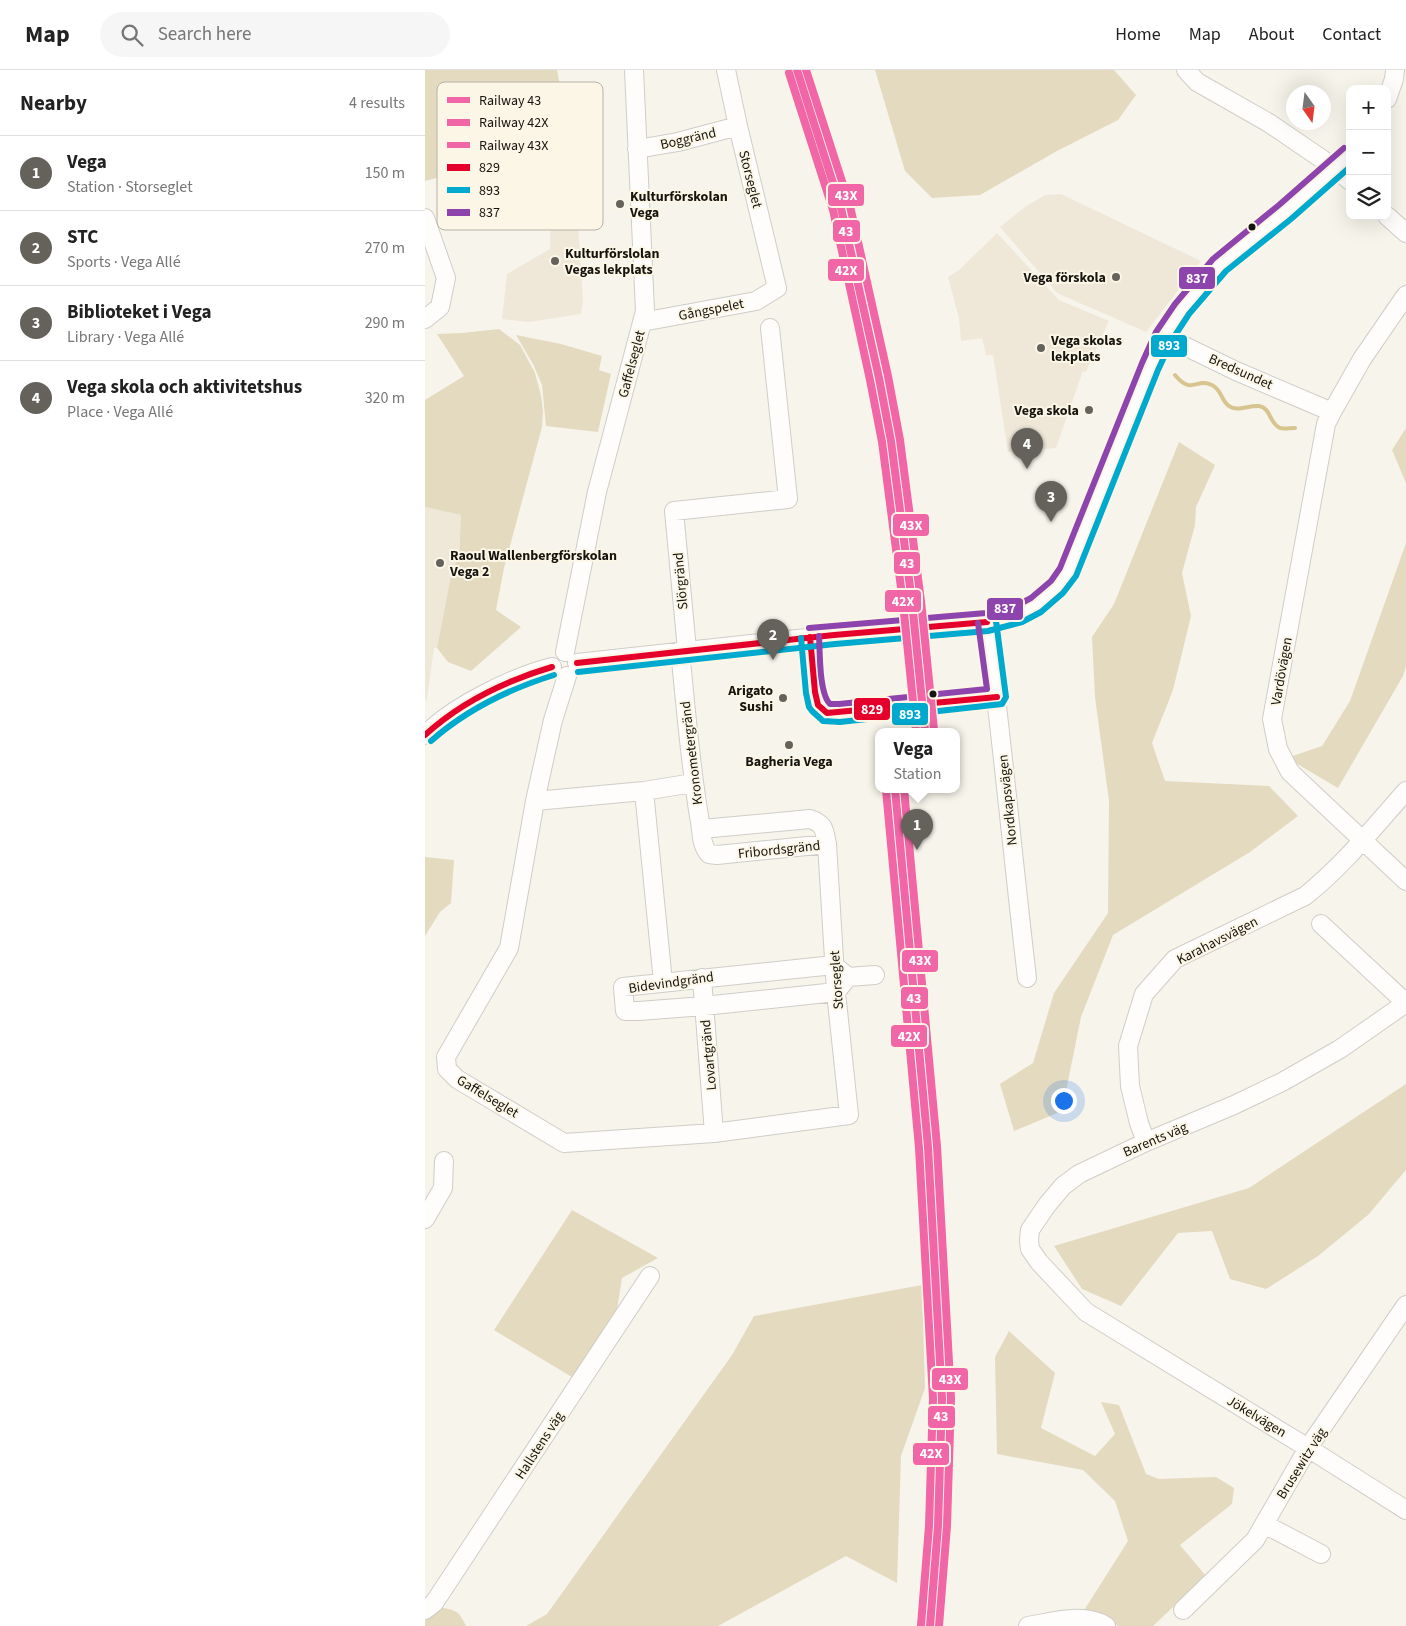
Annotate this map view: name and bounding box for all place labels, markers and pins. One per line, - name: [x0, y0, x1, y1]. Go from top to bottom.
- place label: Kulturförskolan Vega: [629, 187, 728, 223]
- marker: Kulturförskolan Vega: [614, 198, 626, 210]
- unlabelled marker: [1247, 222, 1257, 232]
- place label: Kulturförslolan Vegas lekplats: [564, 244, 660, 280]
- marker: Kulturförslolan Vegas lekplats: [549, 255, 561, 267]
- place label: Vega förskola: [1022, 268, 1106, 288]
- marker: Vega förskola: [1110, 271, 1122, 283]
- place label: Vega skolas lekplats: [1050, 331, 1122, 367]
- marker: Vega skolas lekplats: [1035, 342, 1047, 354]
- place label: Vega skola: [1013, 401, 1079, 421]
- marker: Vega skola: [1083, 404, 1095, 416]
- pin: 4: [1011, 428, 1043, 469]
- pin: 3: [1035, 481, 1067, 522]
- place label: Raoul Wallenbergförskolan Vega 2: [449, 546, 617, 582]
- marker: Raoul Wallenbergförskolan Vega 2: [434, 557, 446, 569]
- pin: 2: [757, 619, 789, 660]
- place label: Arigato Sushi: [727, 681, 773, 717]
- unlabelled marker: [928, 689, 938, 699]
- marker: Arigato Sushi: [777, 692, 789, 704]
- marker: Bagheria Vega: [783, 739, 795, 751]
- place label: Bagheria Vega: [745, 752, 833, 772]
- pin: 1: [901, 809, 933, 850]

